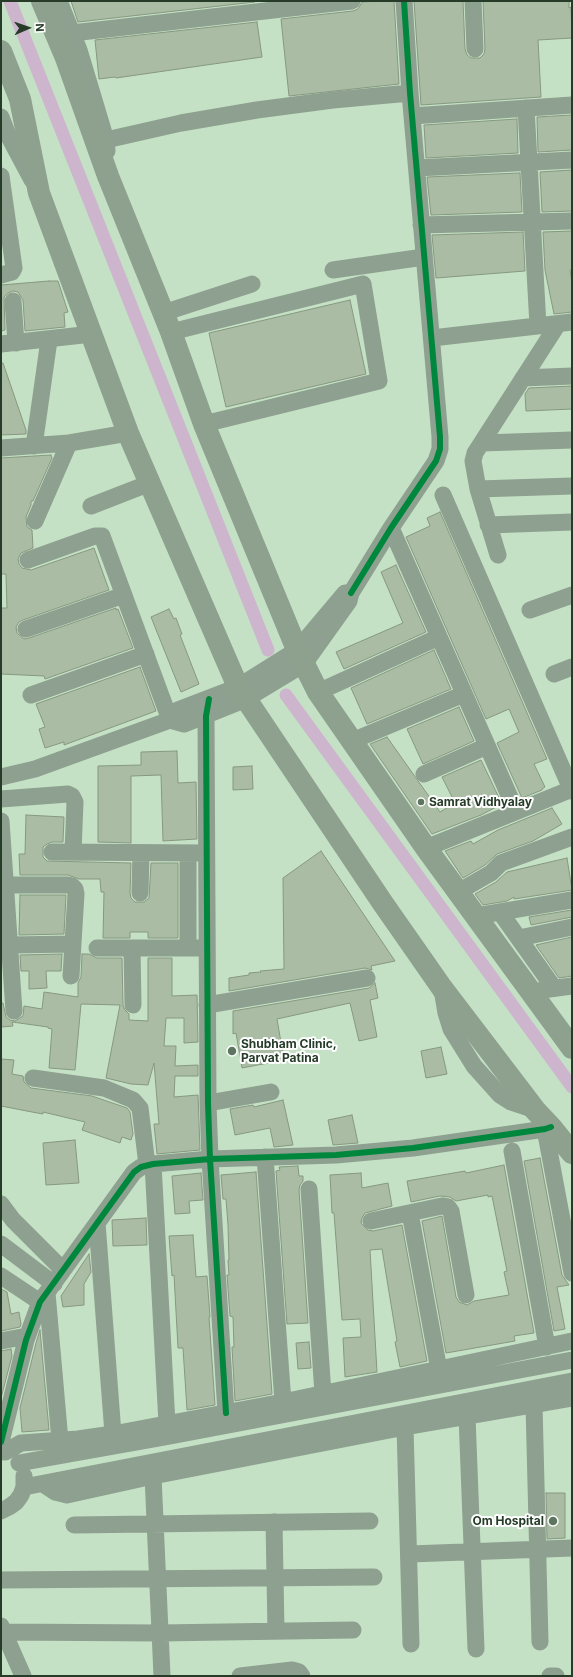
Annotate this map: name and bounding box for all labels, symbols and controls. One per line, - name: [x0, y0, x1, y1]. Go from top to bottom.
- north arrow: [8, 8, 48, 48]
- text: N: [33, 23, 47, 32]
- place label: Samrat Vidhyalay: [429, 795, 532, 809]
- marker: Samrat Vidhyalay: [416, 797, 426, 807]
- place label: Shubham Clinic, Parvat Patina: [241, 1037, 337, 1065]
- marker: Shubham Clinic, Parvat Patina: [226, 1045, 238, 1057]
- place label: Om Hospital: [472, 1514, 544, 1528]
- marker: Om Hospital: [547, 1515, 559, 1527]

